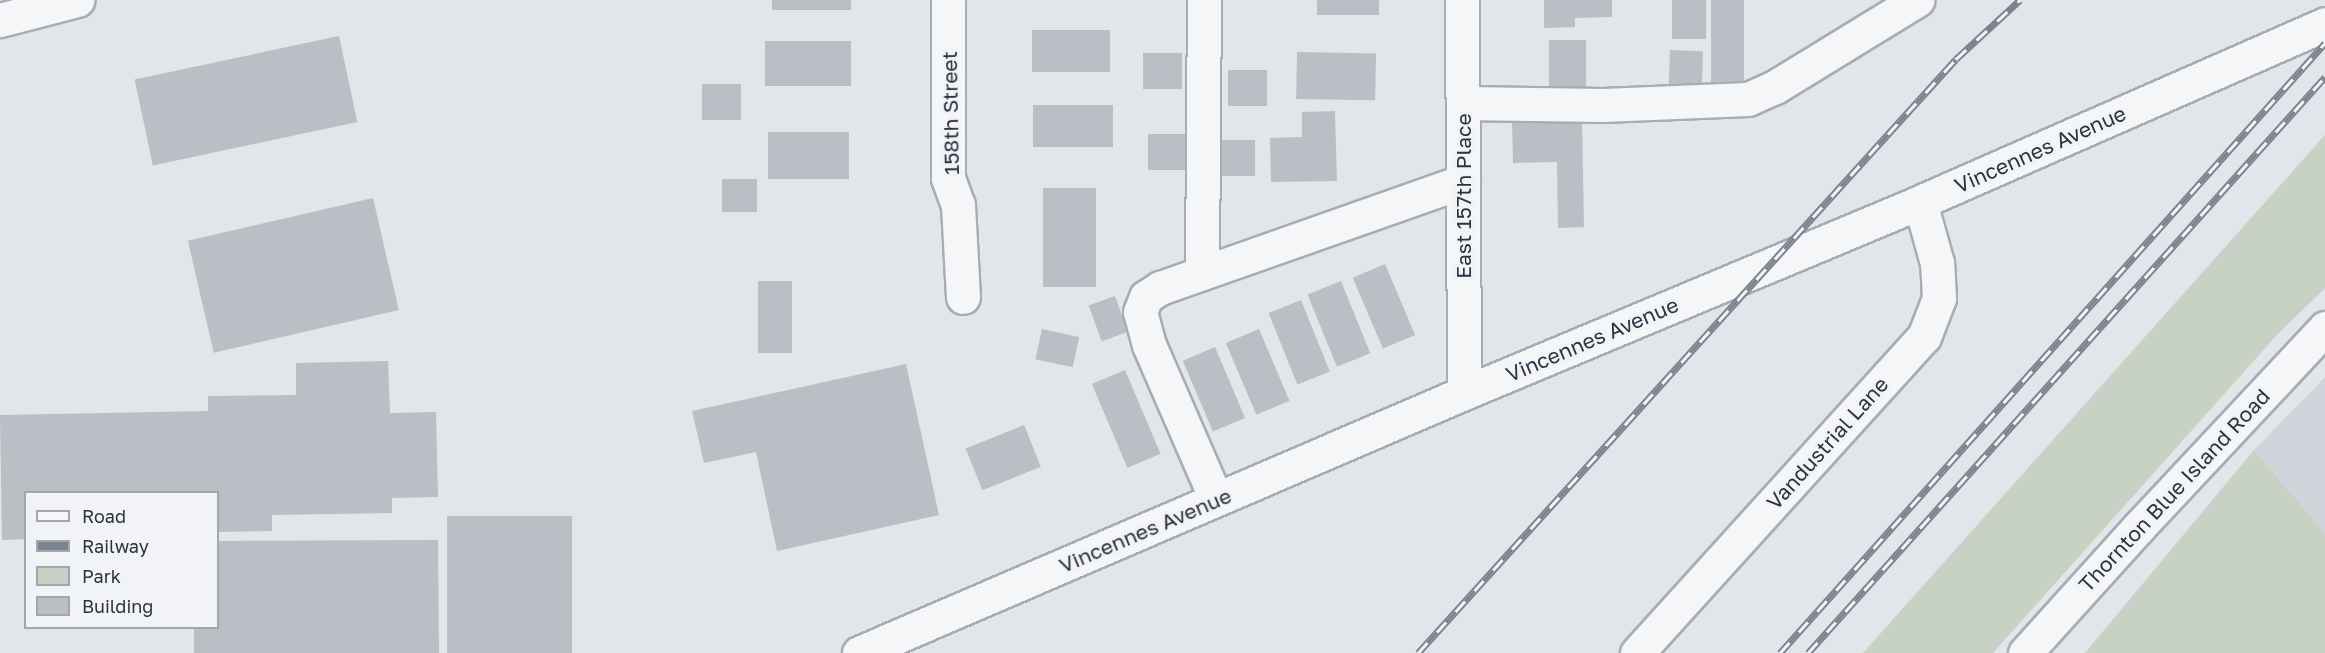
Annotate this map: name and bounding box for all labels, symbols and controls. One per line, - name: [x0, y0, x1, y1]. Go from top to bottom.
- street label: 158th Street: [936, 51, 964, 175]
- street label: Vincennes Avenue: [1950, 100, 2130, 198]
- street label: East 157th Place: [1450, 113, 1476, 279]
- street label: Vincennes Avenue: [1502, 291, 1682, 387]
- street label: Vandustrial Lane: [1761, 372, 1893, 514]
- street label: Thornton Blue Island Road: [2073, 383, 2275, 597]
- street label: Vincennes Avenue: [1055, 482, 1235, 578]
- legend: [24, 491, 219, 629]
- text: Road: [82, 505, 126, 527]
- text: Railway: [82, 535, 149, 557]
- text: Park: [82, 565, 121, 587]
- text: Building: [82, 595, 153, 617]

